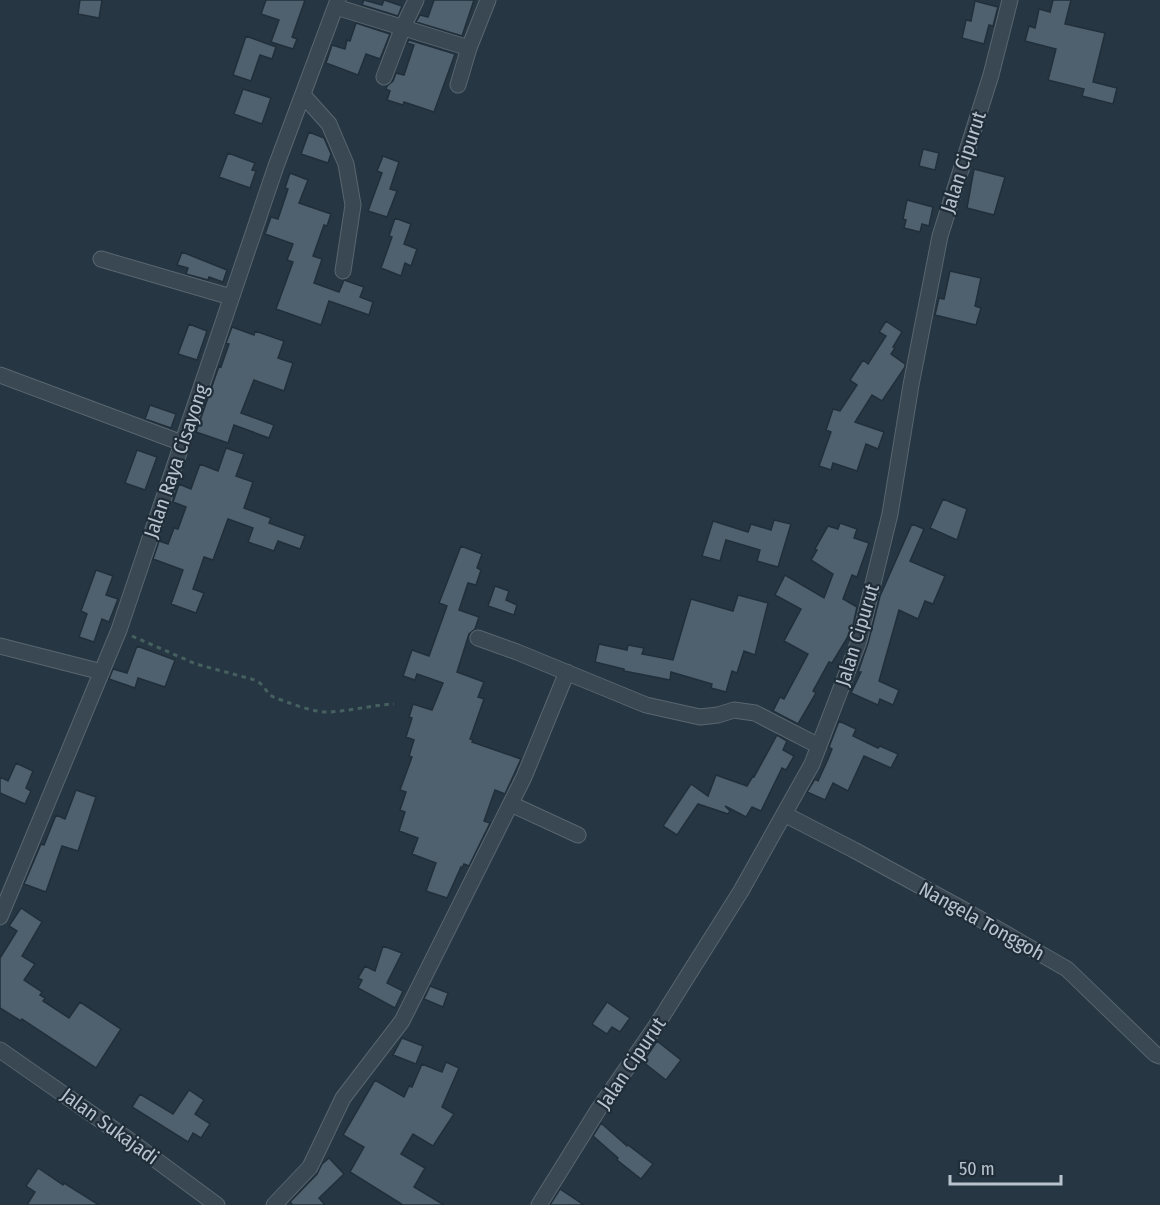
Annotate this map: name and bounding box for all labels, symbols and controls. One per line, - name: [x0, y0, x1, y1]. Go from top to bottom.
- street label: Jalan Cipurut: [935, 108, 991, 216]
- street label: Jalan Raya Cisayong: [138, 380, 214, 541]
- street label: Jalan Cipurut: [830, 581, 884, 689]
- street label: Nangela Tonggoh: [915, 877, 1049, 965]
- street label: Jalan Cipurut: [592, 1012, 671, 1113]
- street label: Jalan Sukajadi: [56, 1083, 164, 1169]
- scale bar: [950, 1148, 1061, 1186]
- text: 50 m: [959, 1158, 995, 1180]

